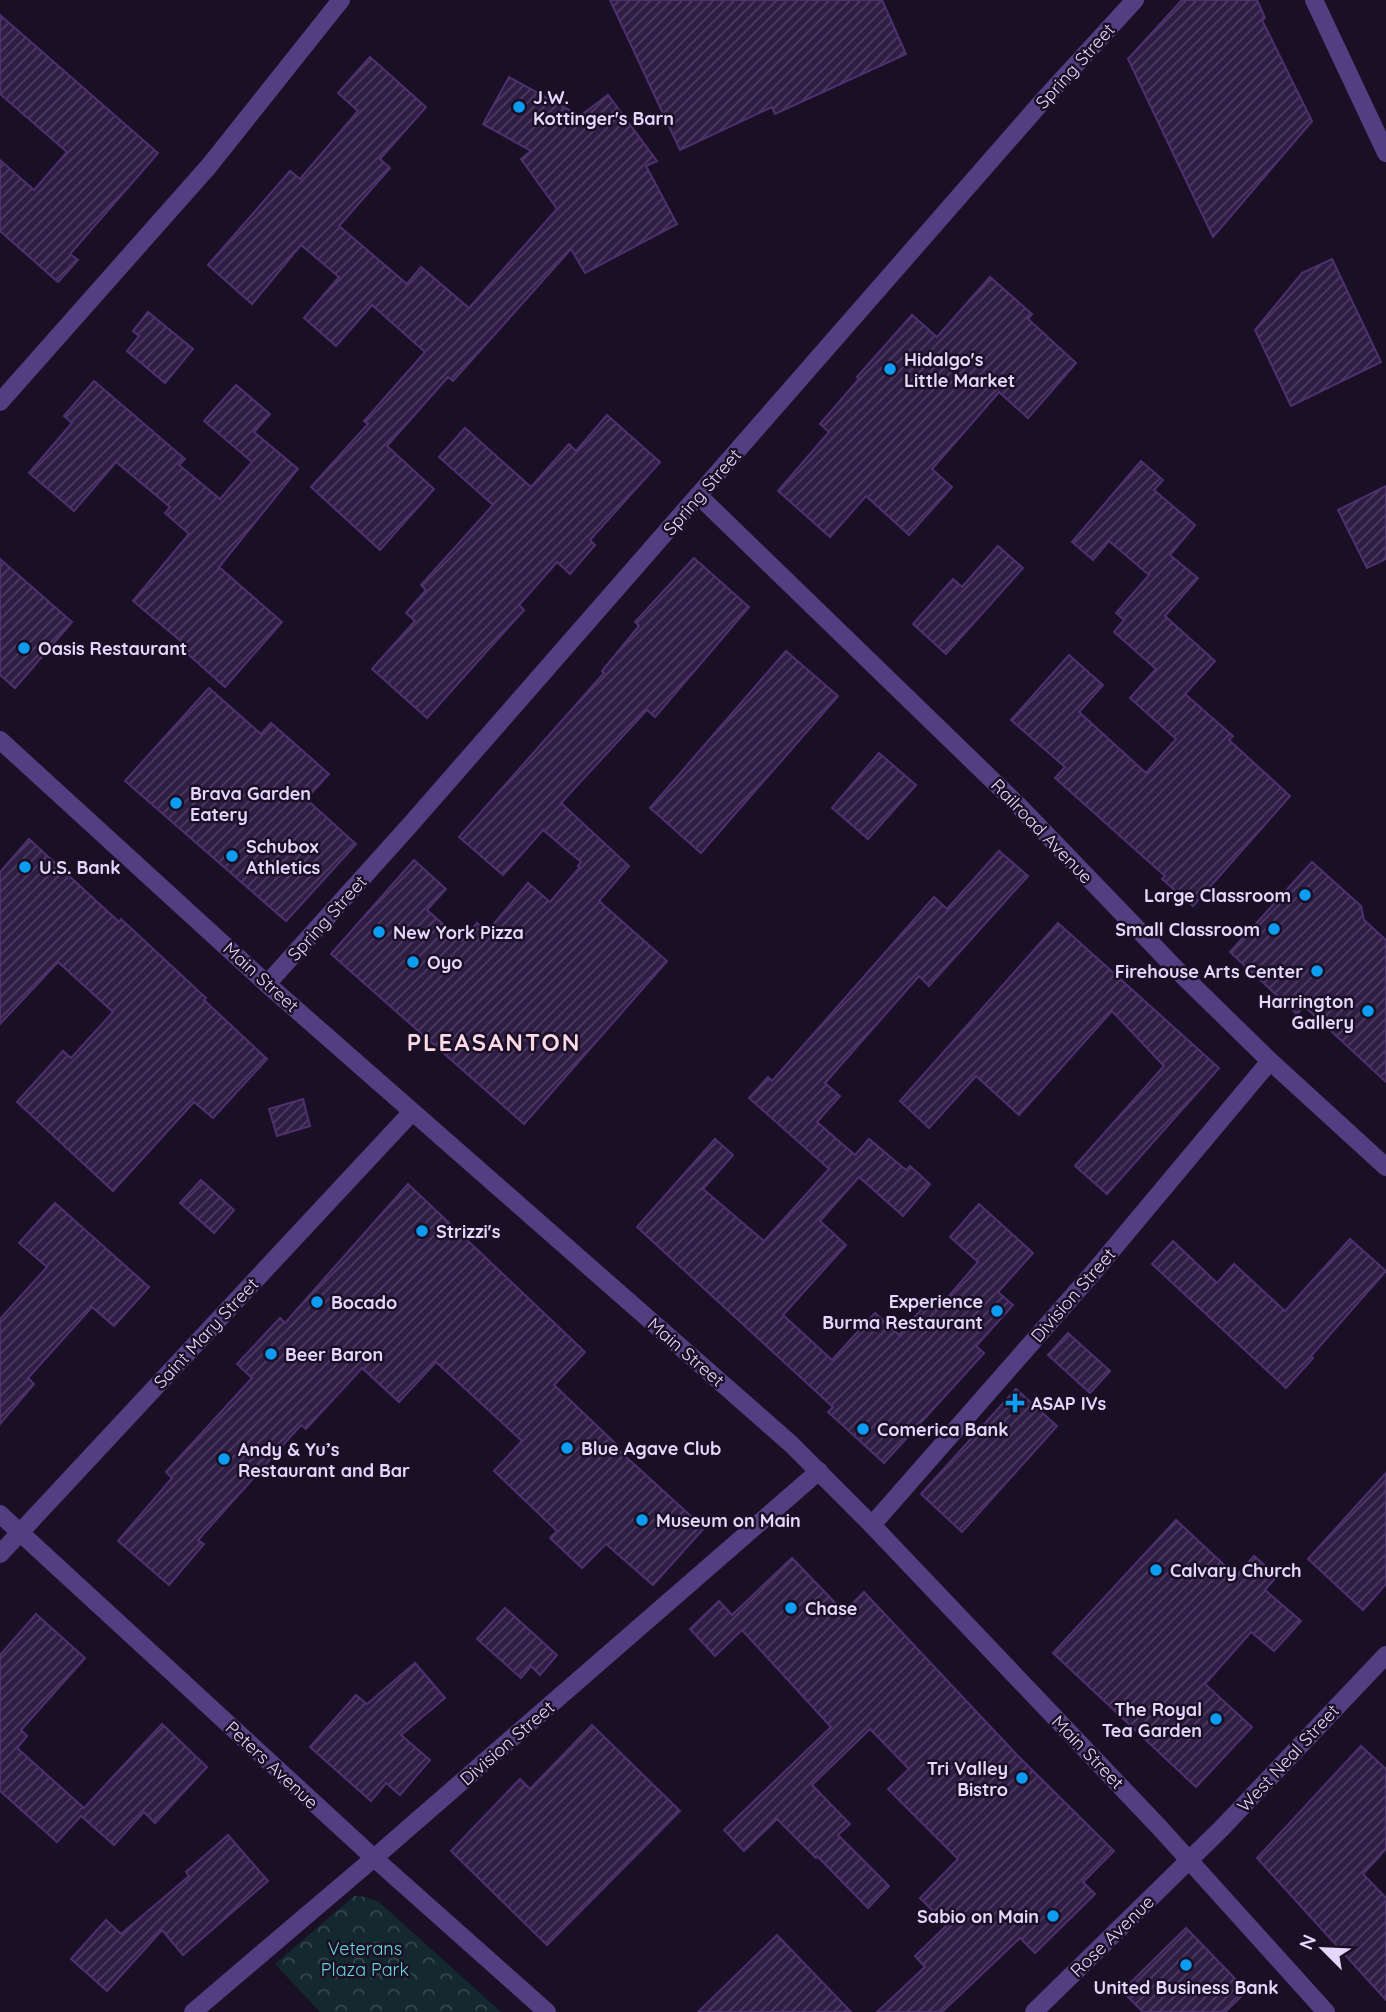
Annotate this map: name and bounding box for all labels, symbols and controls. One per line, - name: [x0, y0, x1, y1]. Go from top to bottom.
- street label: Spring Street: [1030, 18, 1120, 114]
- place label: J.W. Kottinger's Barn: [533, 86, 674, 130]
- marker: J.W. Kottinger's Barn: [511, 99, 527, 115]
- place label: Hidalgo's Little Market: [904, 348, 1015, 392]
- marker: Hidalgo's Little Market: [882, 361, 898, 377]
- street label: Spring Street: [658, 444, 746, 540]
- place label: Oasis Restaurant: [38, 637, 187, 660]
- marker: Oasis Restaurant: [16, 640, 32, 656]
- street label: Railroad Avenue: [986, 774, 1098, 888]
- place label: Brava Garden Eatery: [190, 782, 311, 826]
- marker: Brava Garden Eatery: [168, 795, 184, 811]
- place label: Schubox Athletics: [246, 835, 321, 879]
- marker: Schubox Athletics: [224, 848, 240, 864]
- place label: U.S. Bank: [39, 856, 121, 879]
- marker: U.S. Bank: [17, 859, 33, 875]
- street label: Spring Street: [282, 870, 372, 966]
- place label: Large Classroom: [1144, 884, 1291, 907]
- marker: Large Classroom: [1297, 887, 1313, 903]
- place label: Small Classroom: [1115, 918, 1260, 941]
- place label: New York Pizza: [393, 921, 524, 944]
- marker: Small Classroom: [1266, 921, 1282, 937]
- marker: New York Pizza: [371, 924, 387, 940]
- street label: Main Street: [218, 937, 304, 1017]
- place label: Oyo: [427, 951, 462, 974]
- marker: Oyo: [405, 954, 421, 970]
- place label: Firehouse Arts Center: [1115, 960, 1303, 983]
- marker: Firehouse Arts Center: [1309, 963, 1325, 979]
- place label: Harrington Gallery: [1258, 990, 1354, 1034]
- marker: Harrington Gallery: [1360, 1003, 1376, 1019]
- district label: PLEASANTON: [407, 1027, 581, 1057]
- place label: Strizzi's: [436, 1220, 501, 1243]
- marker: Strizzi's: [414, 1223, 430, 1239]
- street label: Division Street: [1026, 1243, 1120, 1347]
- street label: Saint Mary Street: [149, 1273, 263, 1393]
- place label: Experience Burma Restaurant: [822, 1290, 983, 1334]
- place label: Bocado: [331, 1291, 397, 1314]
- marker: Bocado: [309, 1294, 325, 1310]
- marker: Experience Burma Restaurant: [989, 1303, 1005, 1319]
- street label: Main Street: [643, 1312, 729, 1392]
- place label: Beer Baron: [285, 1343, 383, 1366]
- marker: Beer Baron: [263, 1346, 279, 1362]
- place label: ASAP IVs: [1031, 1392, 1107, 1415]
- marker: ASAP IVs: [1005, 1393, 1025, 1413]
- place label: Comerica Bank: [877, 1418, 1009, 1441]
- marker: Comerica Bank: [855, 1421, 871, 1437]
- place label: Blue Agave Club: [581, 1437, 721, 1460]
- place label: Andy & Yu’s Restaurant and Bar: [238, 1438, 410, 1482]
- marker: Blue Agave Club: [559, 1440, 575, 1456]
- marker: Andy & Yu’s Restaurant and Bar: [216, 1451, 232, 1467]
- place label: Museum on Main: [656, 1509, 801, 1532]
- marker: Museum on Main: [634, 1512, 650, 1528]
- place label: Calvary Church: [1170, 1559, 1302, 1582]
- marker: Calvary Church: [1148, 1562, 1164, 1578]
- place label: Chase: [805, 1597, 857, 1620]
- marker: Chase: [783, 1600, 799, 1616]
- street label: Division Street: [455, 1696, 559, 1790]
- place label: The Royal Tea Garden: [1102, 1698, 1202, 1742]
- street label: West Neal Street: [1232, 1699, 1344, 1817]
- street label: Main Street: [1047, 1710, 1129, 1794]
- marker: The Royal Tea Garden: [1208, 1711, 1224, 1727]
- street label: Peters Avenue: [221, 1716, 323, 1814]
- place label: Tri Valley Bistro: [927, 1757, 1008, 1801]
- marker: Tri Valley Bistro: [1014, 1770, 1030, 1786]
- street label: Rose Avenue: [1065, 1890, 1159, 1982]
- place label: Sabio on Main: [917, 1905, 1039, 1928]
- marker: Sabio on Main: [1045, 1908, 1061, 1924]
- north arrow: [1288, 1914, 1358, 1984]
- text: N: [1294, 1931, 1321, 1953]
- park label: Veterans Plaza Park: [321, 1937, 409, 1981]
- marker: United Business Bank: [1178, 1957, 1194, 1973]
- place label: United Business Bank: [1094, 1976, 1279, 1999]

